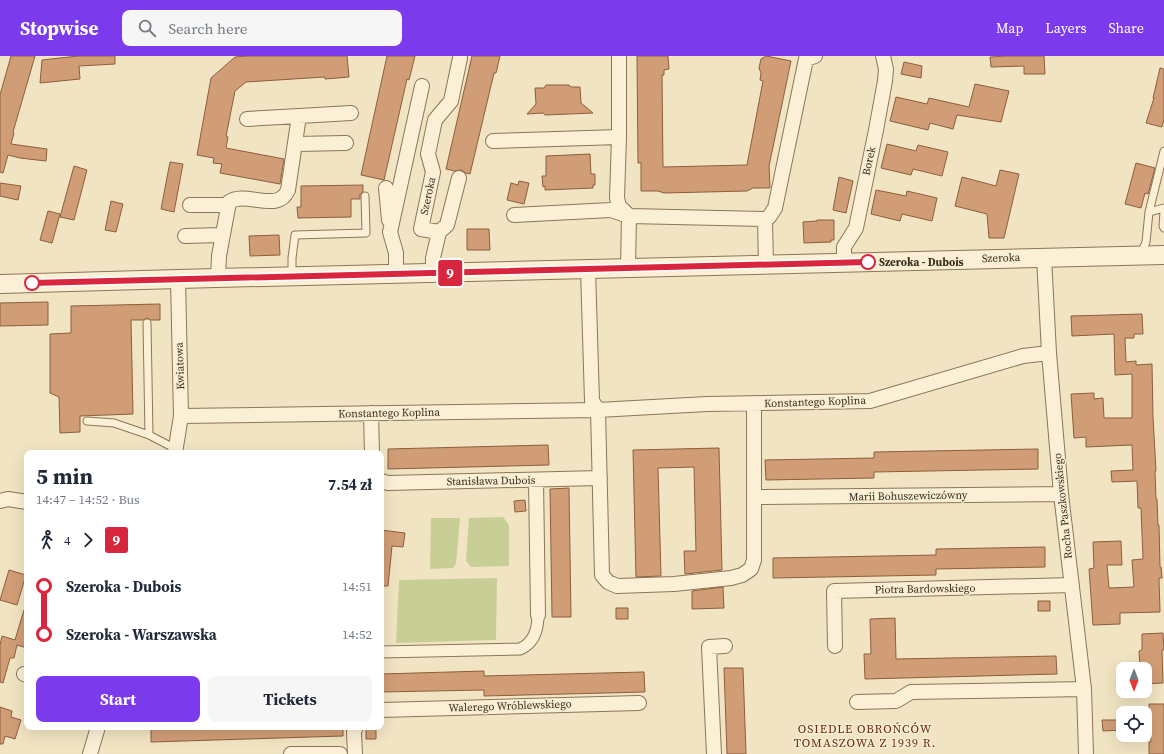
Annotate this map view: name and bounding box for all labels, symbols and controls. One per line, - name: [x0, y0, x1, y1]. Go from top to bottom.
- search box: [122, 10, 402, 46]
- text: Stopwise: [20, 15, 98, 41]
- icon: search: [136, 17, 158, 39]
- text: Search here: [168, 18, 248, 39]
- text: Map: [996, 18, 1023, 38]
- text: Layers: [1045, 18, 1087, 38]
- text: Share: [1109, 18, 1144, 38]
- street label: Borek: [859, 144, 880, 177]
- street label: Szeroka: [417, 175, 439, 216]
- street label: Szeroka: [982, 250, 1021, 266]
- marker: Szeroka - Dubois: [860, 254, 876, 270]
- place label: Szeroka - Dubois: [879, 255, 964, 270]
- line badge: 9: [437, 260, 463, 286]
- text: 9: [446, 263, 454, 283]
- unlabelled marker: [24, 275, 40, 291]
- street label: Kwiatowa: [172, 342, 188, 390]
- street label: Konstantego Koplina: [764, 393, 867, 411]
- street label: Konstantego Koplina: [338, 405, 440, 421]
- street label: Rocha Paszkowskiego: [1050, 452, 1076, 560]
- text: 5 min: [36, 461, 93, 491]
- street label: Stanisława Dubois: [446, 473, 536, 489]
- text: 7.54 zł: [328, 474, 372, 495]
- street label: Marii Bohuszewiczówny: [849, 487, 968, 505]
- text: 14:47 – 14:52 · Bus: [36, 491, 140, 508]
- icon: walk: [36, 529, 58, 551]
- icon: forward: [77, 529, 99, 551]
- text: 9: [113, 530, 120, 550]
- text: 4: [64, 532, 71, 549]
- text: Szeroka - Dubois: [66, 576, 181, 597]
- text: 14:51: [342, 578, 372, 595]
- street label: Piotra Bardowskiego: [874, 581, 976, 597]
- text: Szeroka - Warszawska: [66, 624, 217, 645]
- text: 14:52: [342, 626, 372, 643]
- north arrow: [1116, 662, 1152, 698]
- map controls: [1116, 662, 1152, 742]
- button: Start: [36, 676, 200, 722]
- button: Tickets: [208, 676, 372, 722]
- street label: Walerego Wróblewskiego: [448, 696, 572, 716]
- button: locate: [1116, 706, 1152, 742]
- district label: OSIEDLE OBROŃCÓW TOMASZOWA Z 1939 R.: [794, 721, 936, 751]

